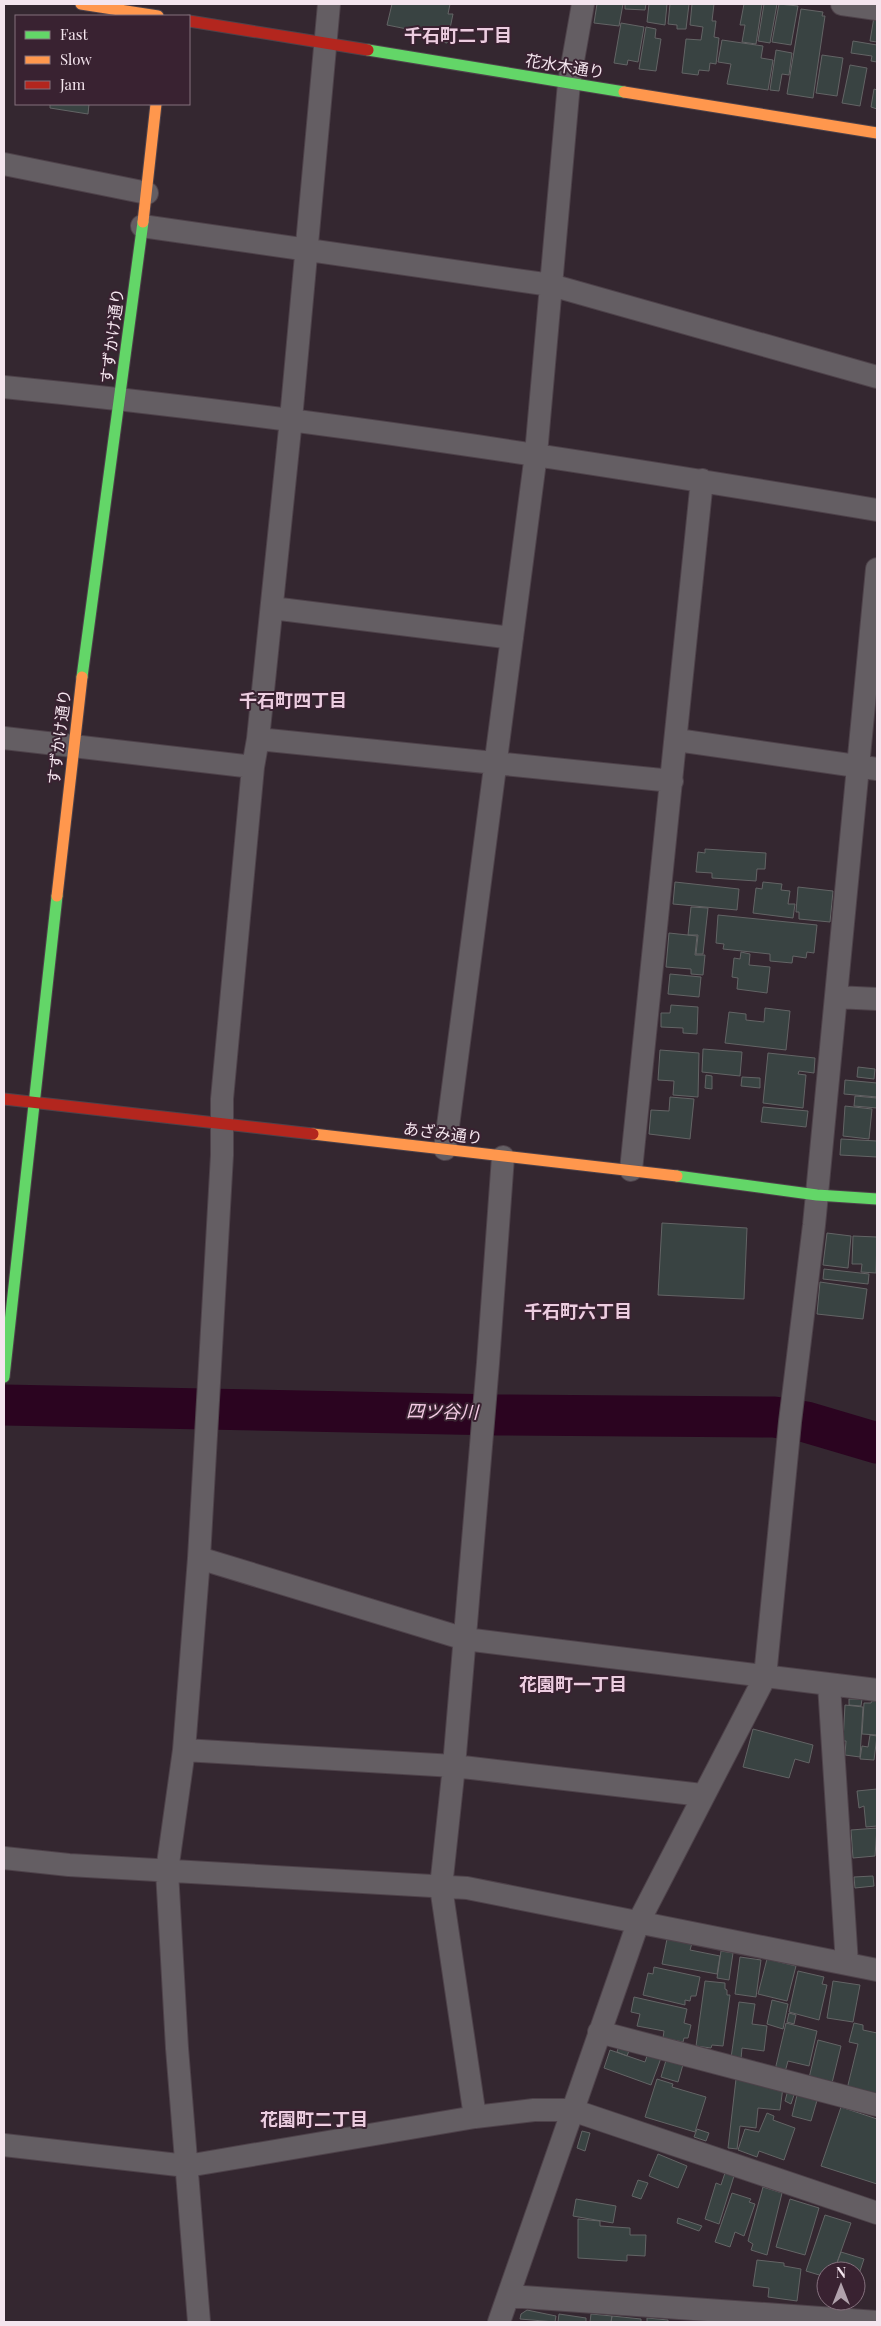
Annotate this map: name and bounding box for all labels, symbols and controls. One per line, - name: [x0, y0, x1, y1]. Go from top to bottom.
- legend: [15, 15, 190, 105]
- district label: 千石町二丁目: [404, 23, 512, 47]
- text: Fast: [60, 24, 89, 44]
- text: Slow: [60, 49, 92, 69]
- street label: 花水木通り: [524, 49, 606, 82]
- text: Jam: [59, 74, 86, 94]
- street label: すずかけ通り: [95, 287, 128, 385]
- street label: すずかけ通り: [42, 688, 75, 786]
- district label: 千石町四丁目: [239, 688, 347, 712]
- street label: あざみ通り: [402, 1117, 484, 1148]
- district label: 千石町六丁目: [524, 1299, 632, 1323]
- water label: 四ツ谷川: [406, 1398, 480, 1424]
- district label: 花園町一丁目: [519, 1672, 627, 1696]
- district label: 花園町二丁目: [260, 2107, 368, 2131]
- north arrow: [816, 2261, 866, 2311]
- text: N: [836, 2263, 846, 2282]

